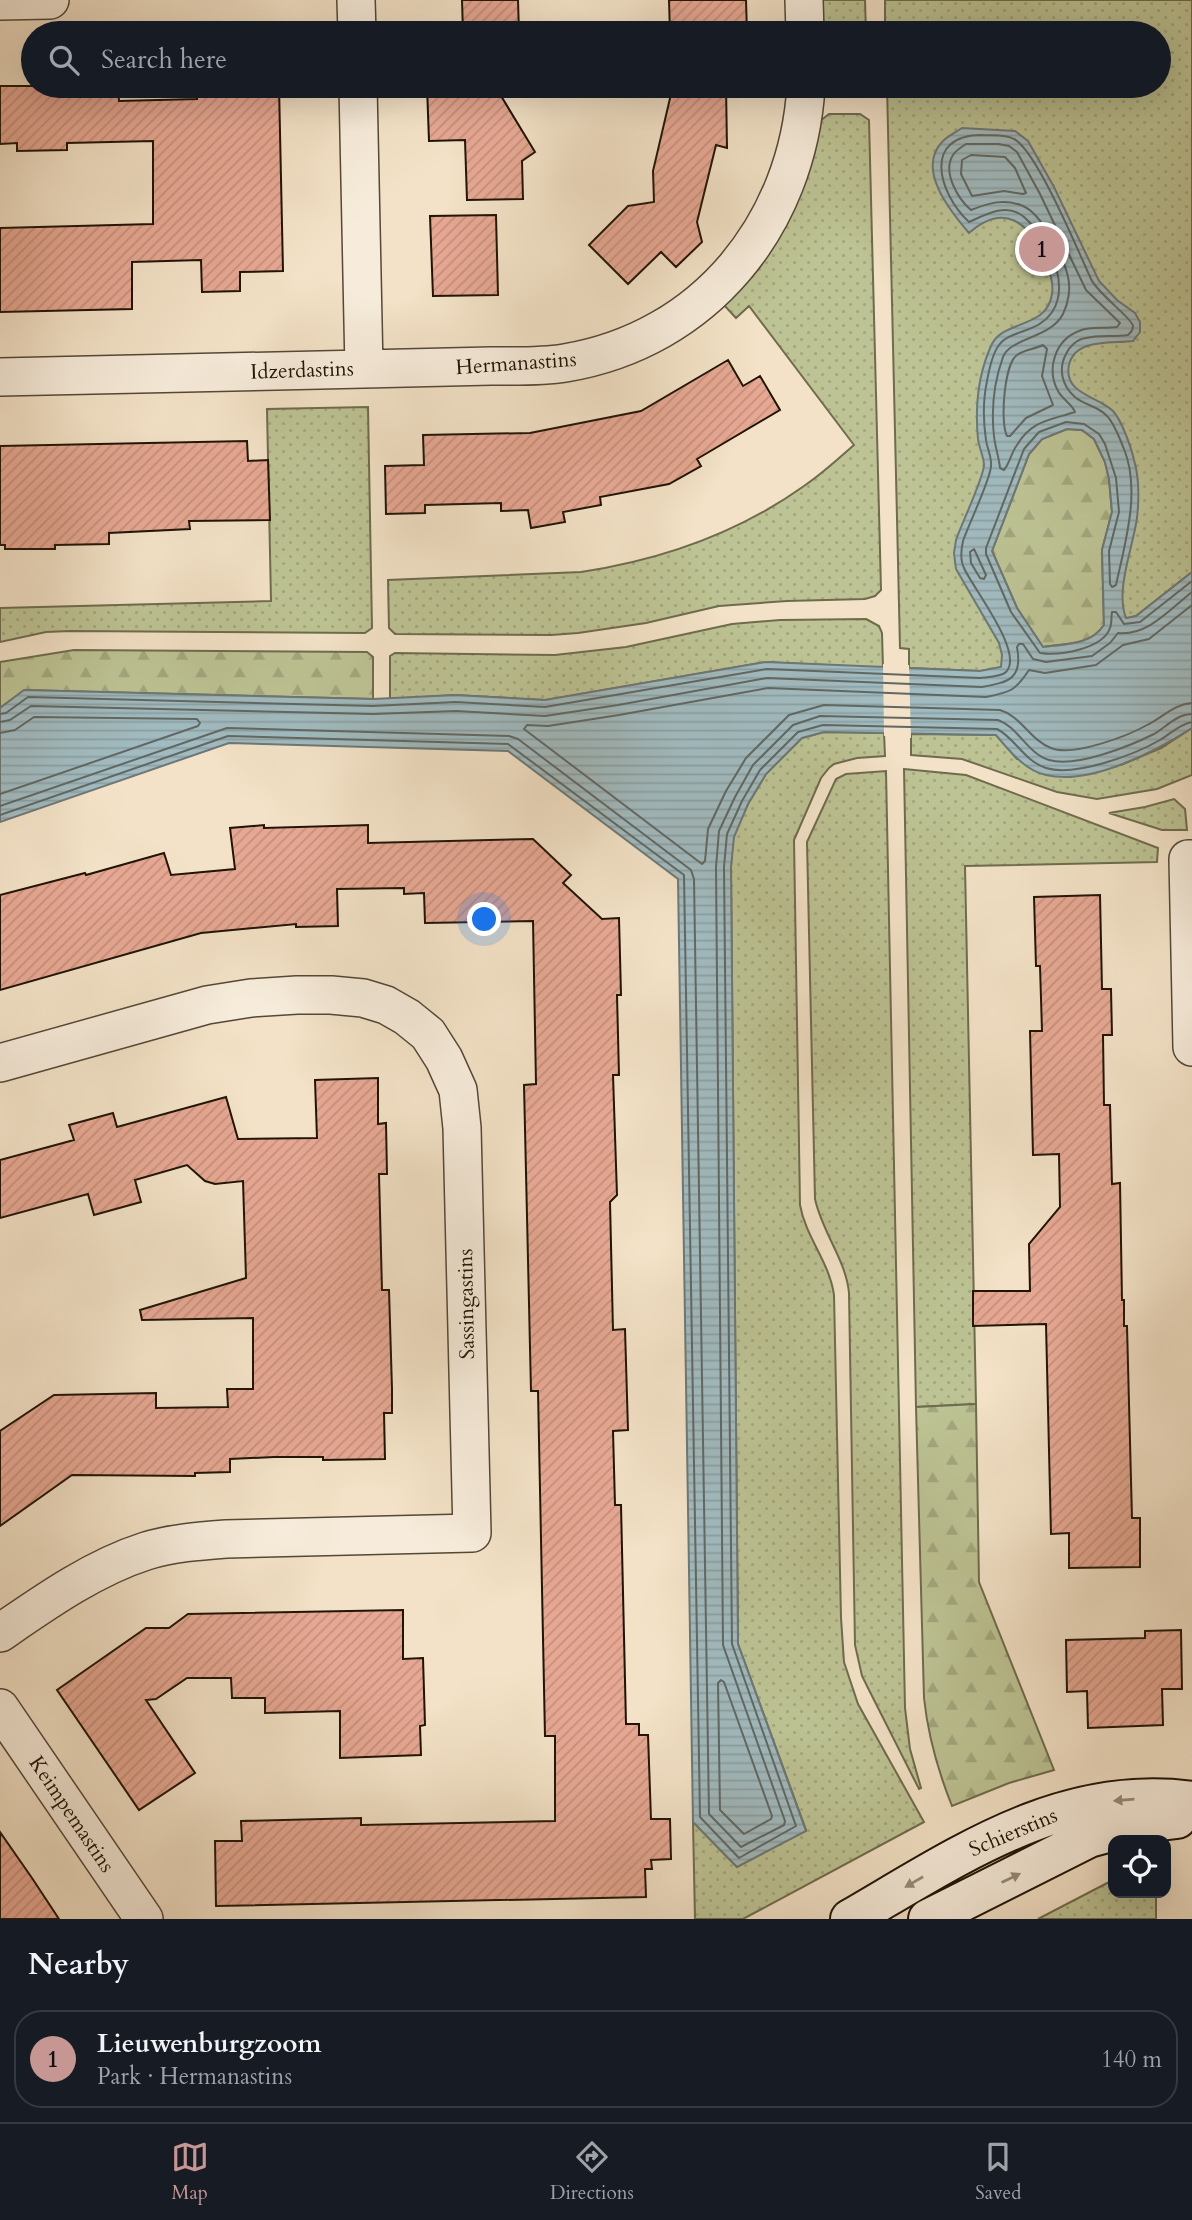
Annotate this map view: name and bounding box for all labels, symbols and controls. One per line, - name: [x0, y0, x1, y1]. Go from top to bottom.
- search box: [21, 21, 1171, 98]
- icon: search: [45, 41, 83, 79]
- text: Search here: [101, 42, 227, 77]
- pin: 1: [1019, 223, 1065, 275]
- street label: Hermanastins: [455, 345, 577, 382]
- street label: Idzerdastins: [250, 354, 354, 387]
- your location: [467, 902, 501, 936]
- street label: Sassingastins: [451, 1248, 482, 1360]
- street label: Keimpemastins: [22, 1750, 121, 1878]
- one-way arrow: [1113, 1795, 1135, 1806]
- street label: Schierstins: [965, 1801, 1062, 1864]
- map controls: [1108, 1835, 1171, 1898]
- button: locate: [1108, 1835, 1171, 1898]
- one-way arrow: [1001, 1872, 1021, 1883]
- one-way arrow: [905, 1876, 924, 1888]
- text: Nearby: [28, 1944, 129, 1985]
- text: Lieuwenburgzoom: [97, 2026, 321, 2061]
- text: 1: [47, 2044, 59, 2075]
- text: 140 m: [1101, 2044, 1162, 2075]
- text: Park · Hermanastins: [97, 2061, 292, 2092]
- tab: Map: [171, 2138, 209, 2206]
- tab: Directions: [550, 2138, 634, 2206]
- tab: Saved: [975, 2138, 1021, 2206]

